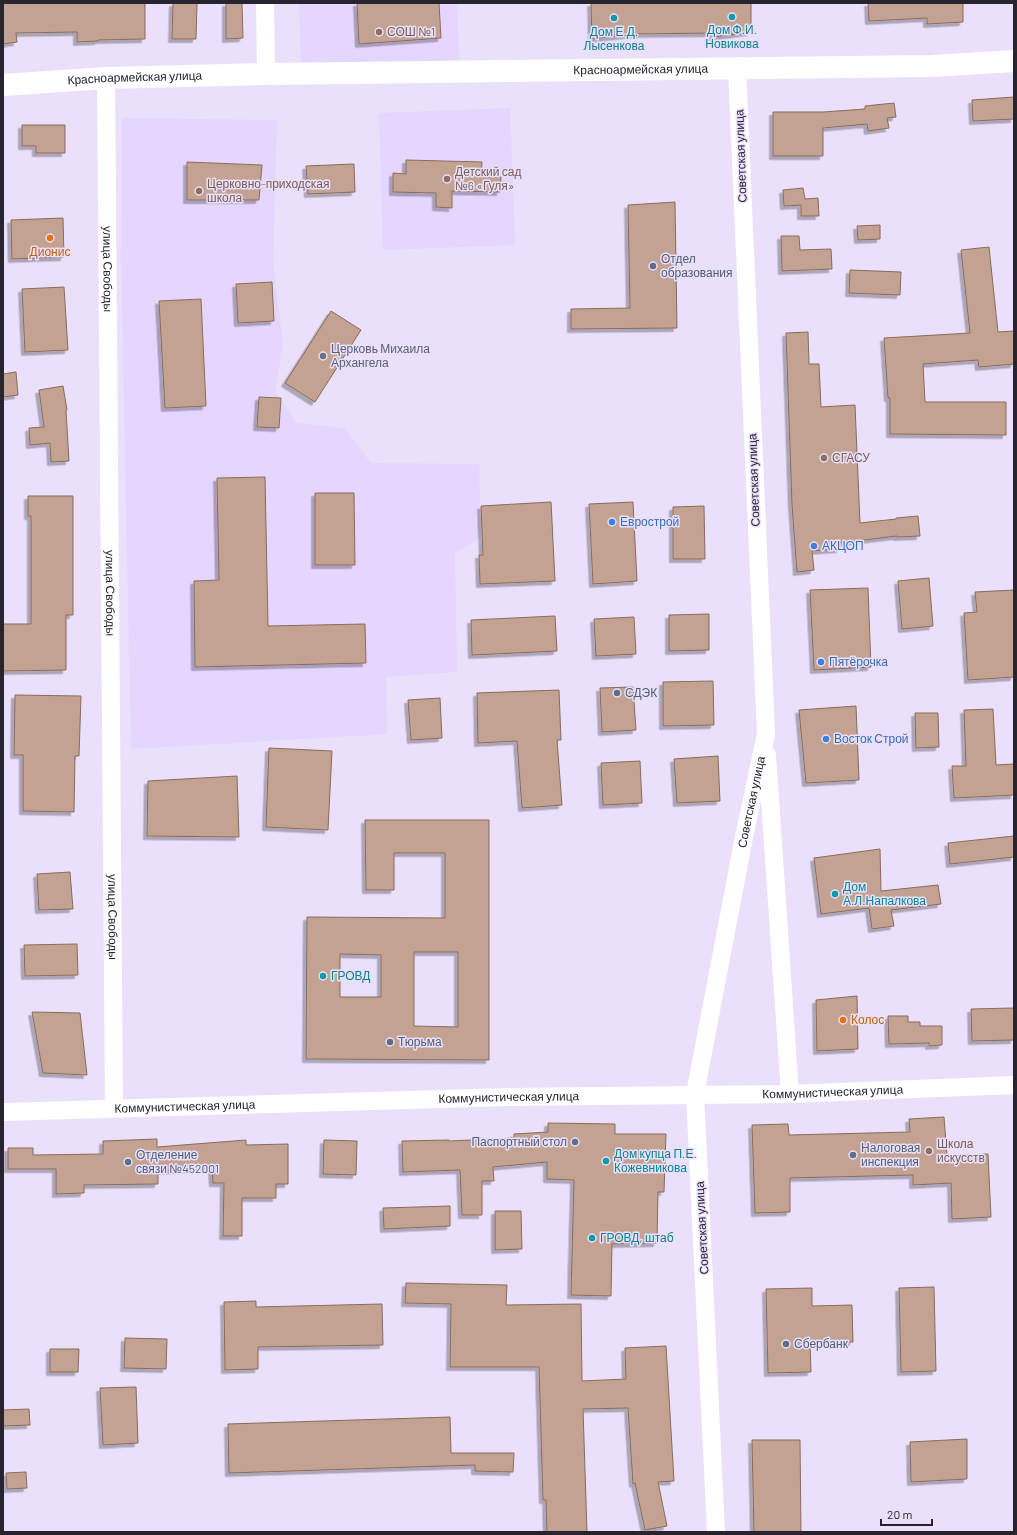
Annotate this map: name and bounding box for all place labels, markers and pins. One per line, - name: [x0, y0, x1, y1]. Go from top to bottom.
- marker: Дом Ф.И. Новикова: [727, 12, 737, 22]
- marker: Дом Е.Д. Лысенкова: [609, 13, 619, 23]
- place label: Дом Ф.И. Новикова: [705, 22, 759, 50]
- place label: СОШ №1: [387, 24, 435, 38]
- place label: Дом Е.Д. Лысенкова: [584, 24, 645, 52]
- marker: СОШ №1: [374, 27, 384, 37]
- place label: Детский сад №6 «Гуля»: [455, 164, 522, 193]
- marker: Детский сад №6 «Гуля»: [442, 174, 452, 184]
- place label: Церковно-приходская школа: [207, 176, 330, 204]
- marker: Церковно-приходская школа: [194, 186, 204, 196]
- marker: Дионис: [45, 233, 55, 243]
- place label: Дионис: [30, 244, 70, 259]
- place label: Отдел образования: [661, 251, 733, 280]
- marker: Отдел образования: [648, 261, 658, 271]
- place label: Церковь Михаила Архангела: [331, 341, 430, 370]
- marker: Церковь Михаила Архангела: [318, 351, 328, 361]
- place label: СГАСУ: [832, 450, 870, 464]
- marker: СГАСУ: [819, 453, 829, 463]
- place label: Еврострой: [620, 514, 679, 529]
- marker: Еврострой: [607, 517, 617, 527]
- place label: АКЦОП: [822, 538, 864, 553]
- marker: АКЦОП: [809, 541, 819, 551]
- place label: Пятёрочка: [829, 654, 888, 669]
- marker: Пятёрочка: [816, 657, 826, 667]
- place label: СДЭК: [625, 685, 657, 700]
- marker: СДЭК: [612, 688, 622, 698]
- place label: Восток Строй: [834, 731, 909, 746]
- marker: Восток Строй: [821, 734, 831, 744]
- place label: Дом А.Л.Напалкова: [843, 879, 926, 907]
- marker: Дом А.Л.Напалкова: [830, 889, 840, 899]
- place label: ГРОВД: [331, 968, 370, 983]
- marker: ГРОВД: [318, 971, 328, 981]
- place label: Колос: [851, 1012, 884, 1026]
- marker: Колос: [838, 1015, 848, 1025]
- place label: Тюрьма: [398, 1034, 442, 1049]
- marker: Тюрьма: [385, 1037, 395, 1047]
- place label: Паспортный стол: [471, 1134, 567, 1149]
- place label: Школа искусств: [937, 1136, 985, 1165]
- marker: Паспортный стол: [570, 1137, 580, 1147]
- place label: Налоговая инспекция: [861, 1140, 920, 1169]
- place label: Дом купца П.Е. Кожевникова: [614, 1146, 697, 1174]
- marker: Школа искусств: [924, 1146, 934, 1156]
- place label: Отделение связи №452001: [136, 1147, 219, 1175]
- marker: Налоговая инспекция: [848, 1150, 858, 1160]
- marker: Дом купца П.Е. Кожевникова: [601, 1156, 611, 1166]
- marker: Отделение связи №452001: [123, 1157, 133, 1167]
- place label: ГРОВД, штаб: [600, 1230, 674, 1245]
- marker: ГРОВД, штаб: [587, 1233, 597, 1243]
- place label: Сбербанк: [794, 1336, 849, 1351]
- marker: Сбербанк: [781, 1339, 791, 1349]

